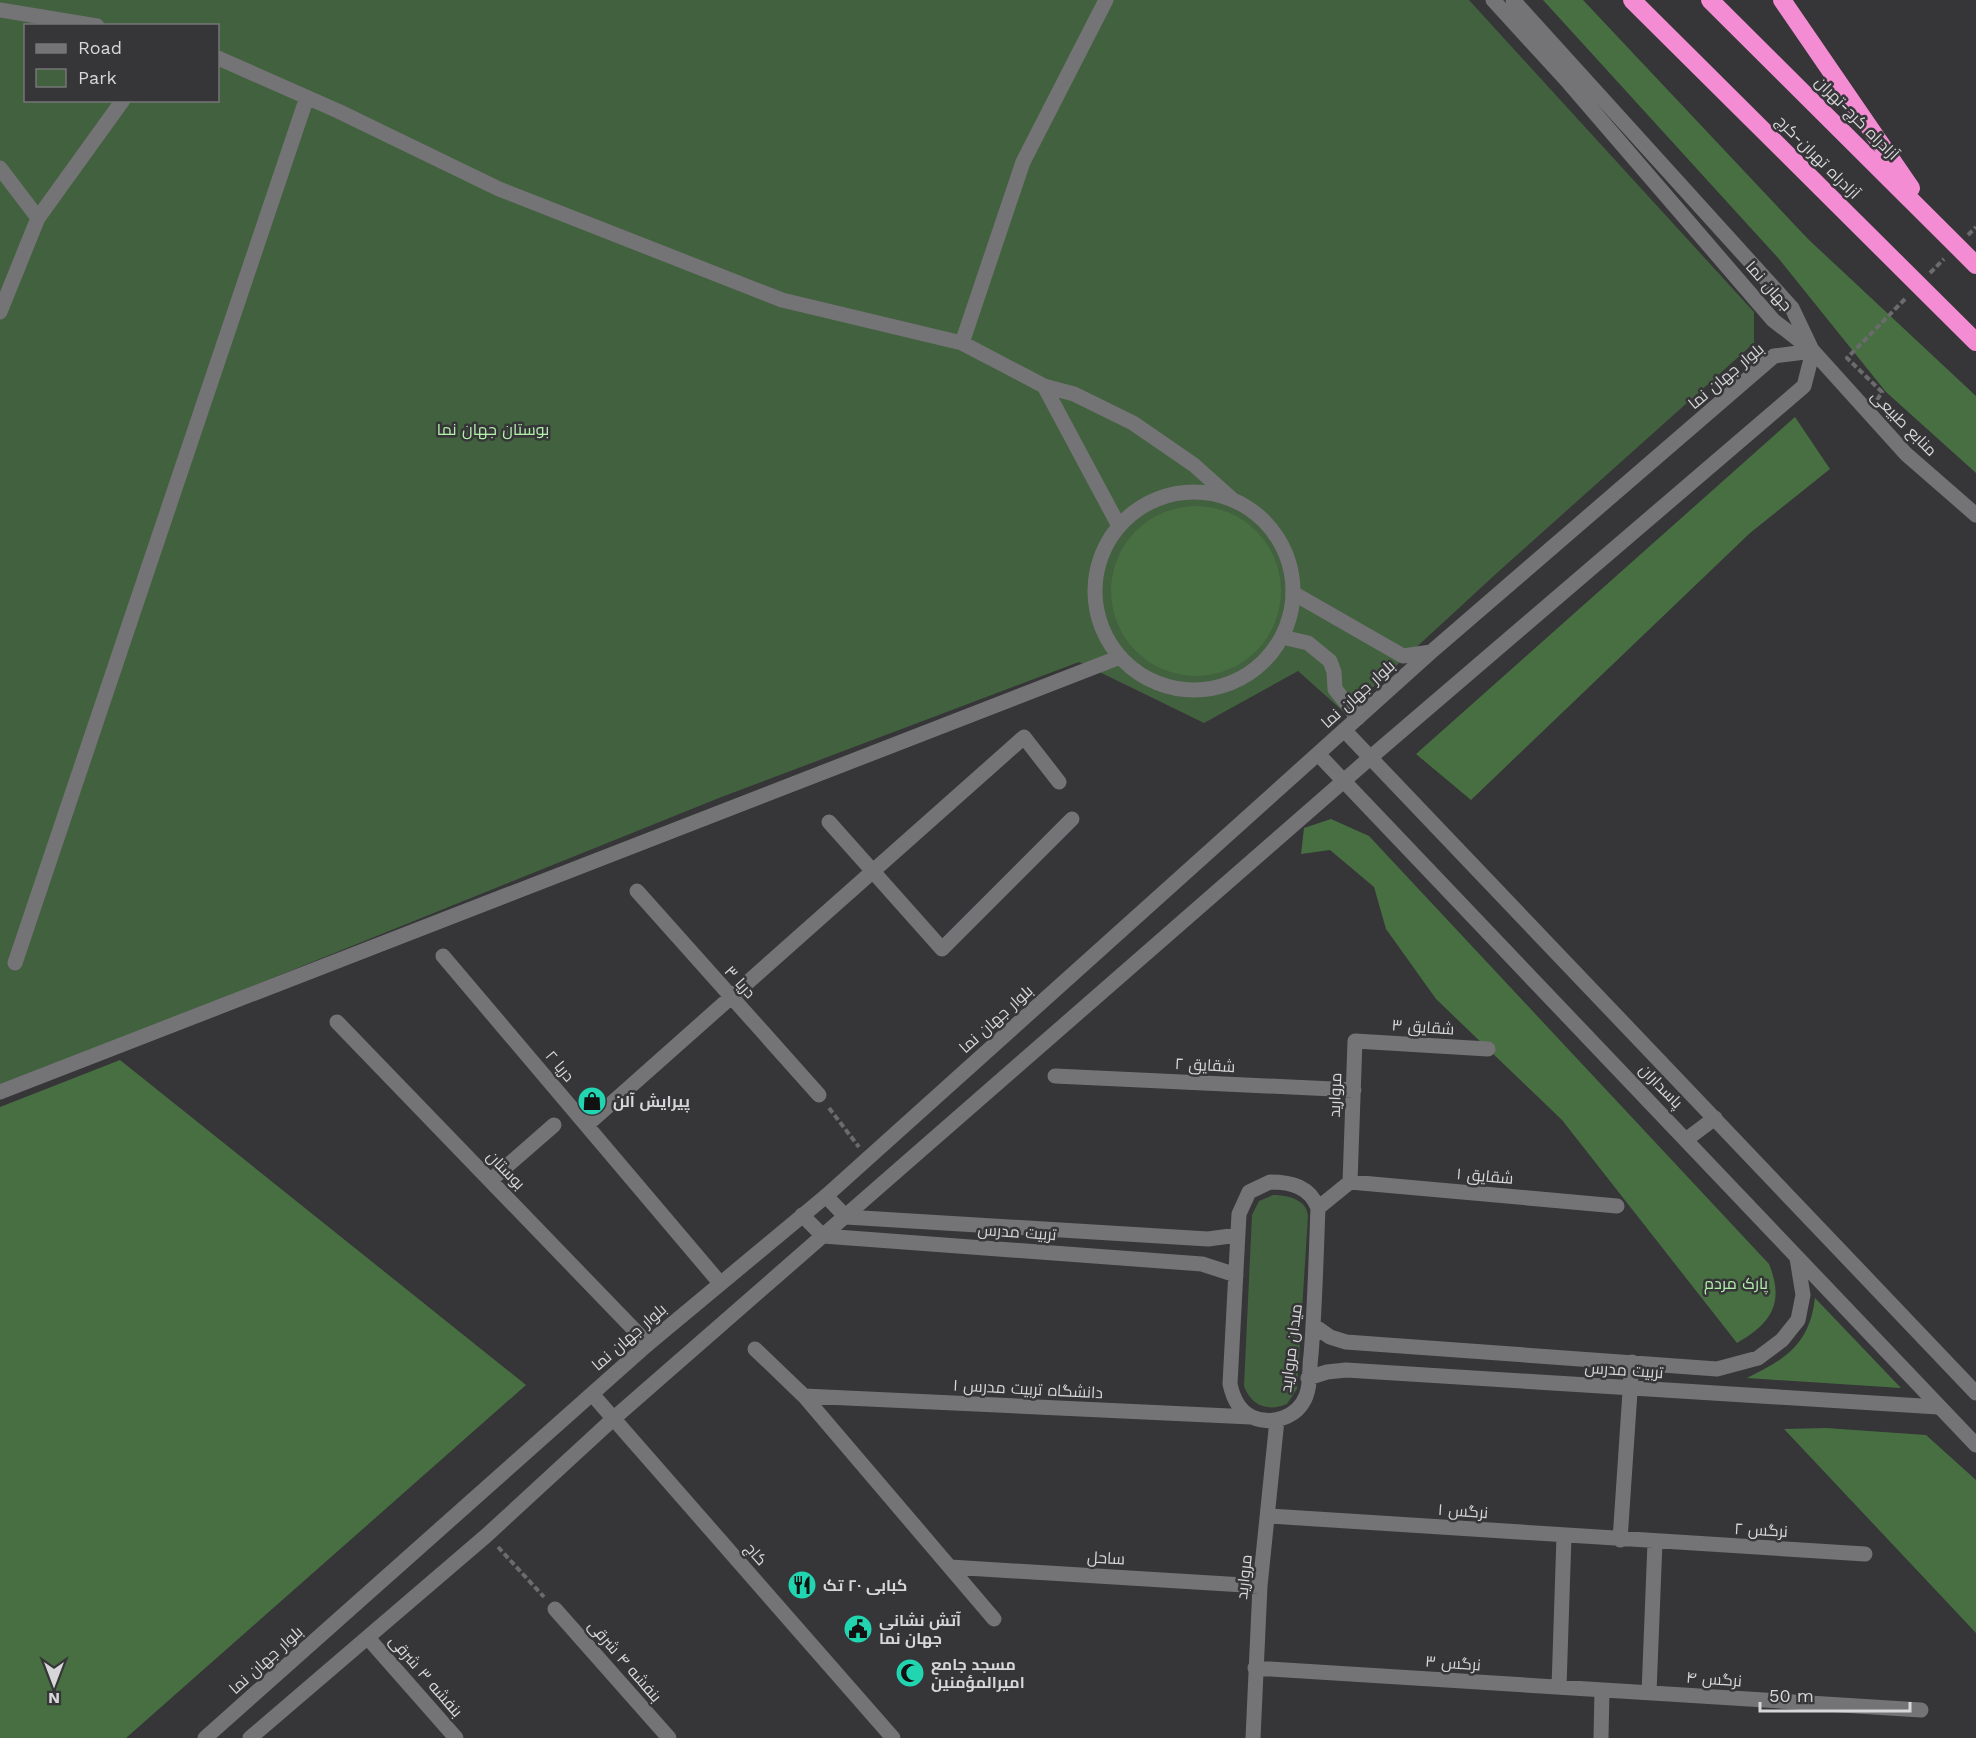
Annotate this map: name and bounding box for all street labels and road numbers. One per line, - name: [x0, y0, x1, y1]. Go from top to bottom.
- street label: آزادراه کرج-تهران: [1810, 72, 1903, 166]
- street label: آزادراه تهران-کرج: [1771, 111, 1864, 205]
- street label: جهان نما: [1741, 257, 1796, 315]
- street label: بلوار جهان نما: [1684, 339, 1768, 414]
- street label: منابع طبیعی: [1866, 386, 1941, 461]
- street label: بلوار جهان نما: [1317, 656, 1399, 733]
- street label: دریا ۳: [720, 962, 760, 1002]
- street label: بلوار جهان نما: [955, 981, 1037, 1058]
- street label: شقایق ۳: [1391, 1015, 1455, 1040]
- street label: دریا ۲: [542, 1047, 578, 1085]
- street label: شقایق ۲: [1174, 1054, 1236, 1077]
- street label: پاسداران: [1634, 1060, 1687, 1114]
- street label: مروارید: [1325, 1072, 1345, 1118]
- street label: بوستان: [482, 1147, 529, 1194]
- street label: شقایق ۱: [1456, 1164, 1514, 1189]
- street label: تربیت مدرس: [977, 1220, 1058, 1245]
- street label: بلوار جهان نما: [588, 1299, 671, 1375]
- street label: میدان مروارید: [1276, 1303, 1307, 1393]
- street label: تربیت مدرس: [1584, 1358, 1665, 1383]
- street label: ۱ دانشگاه تربیت مدرس: [952, 1376, 1104, 1403]
- street label: نرگس ۱: [1437, 1500, 1489, 1523]
- street label: نرگس ۲: [1734, 1519, 1788, 1542]
- street label: کاج: [739, 1539, 771, 1571]
- street label: ساحل: [1086, 1548, 1125, 1569]
- street label: مروارید: [1232, 1554, 1256, 1600]
- street label: بنفشه ۴ شرقی: [584, 1616, 666, 1706]
- street label: بلوار جهان نما: [225, 1622, 307, 1699]
- street label: بنفشه ۳ شرقی: [384, 1631, 467, 1722]
- street label: نرگس ۳: [1424, 1652, 1482, 1675]
- street label: نرگس ۴: [1685, 1668, 1743, 1691]

